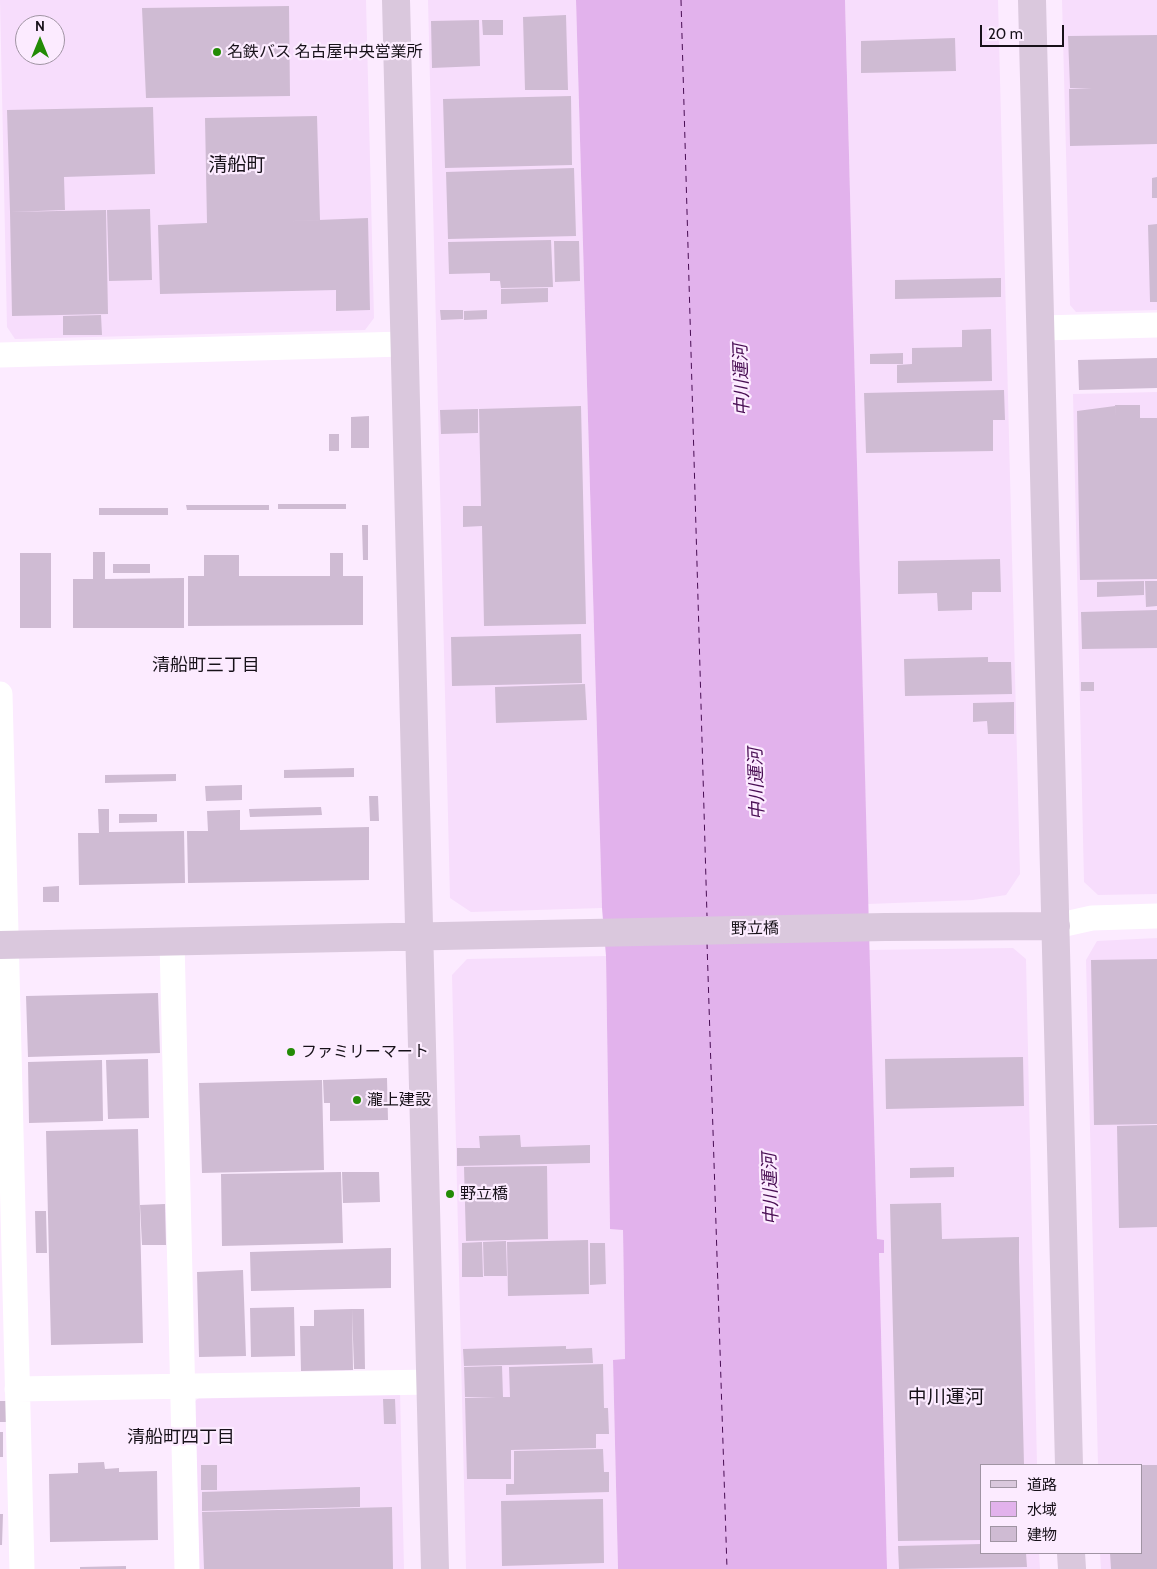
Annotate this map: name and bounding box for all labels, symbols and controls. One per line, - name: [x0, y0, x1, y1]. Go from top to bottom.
- north arrow: [15, 15, 65, 65]
- scale bar: [982, 15, 1066, 47]
- text: N: [35, 17, 45, 35]
- text: 20 m: [988, 25, 1023, 43]
- place label: 名鉄バス 名古屋中央営業所: [227, 42, 423, 62]
- marker: 名鉄バス 名古屋中央営業所: [211, 46, 223, 58]
- district label: 清船町: [209, 154, 265, 176]
- water label: 中川運河: [730, 344, 754, 416]
- district label: 清船町三丁目: [152, 655, 260, 677]
- water label: 中川運河: [745, 748, 769, 820]
- street label: 野立橋: [731, 919, 779, 939]
- place label: ファミリーマート: [301, 1042, 429, 1062]
- marker: ファミリーマート: [285, 1046, 297, 1058]
- place label: 瀧上建設: [367, 1090, 431, 1110]
- marker: 瀧上建設: [351, 1094, 363, 1106]
- water label: 中川運河: [759, 1153, 783, 1225]
- place label: 野立橋: [460, 1184, 508, 1204]
- marker: 野立橋: [444, 1188, 456, 1200]
- district label: 中川運河: [908, 1386, 984, 1408]
- district label: 清船町四丁目: [127, 1427, 235, 1449]
- legend: [980, 1464, 1142, 1554]
- text: 道路: [1027, 1476, 1057, 1494]
- text: 水域: [1027, 1501, 1057, 1519]
- text: 建物: [1027, 1526, 1057, 1544]

